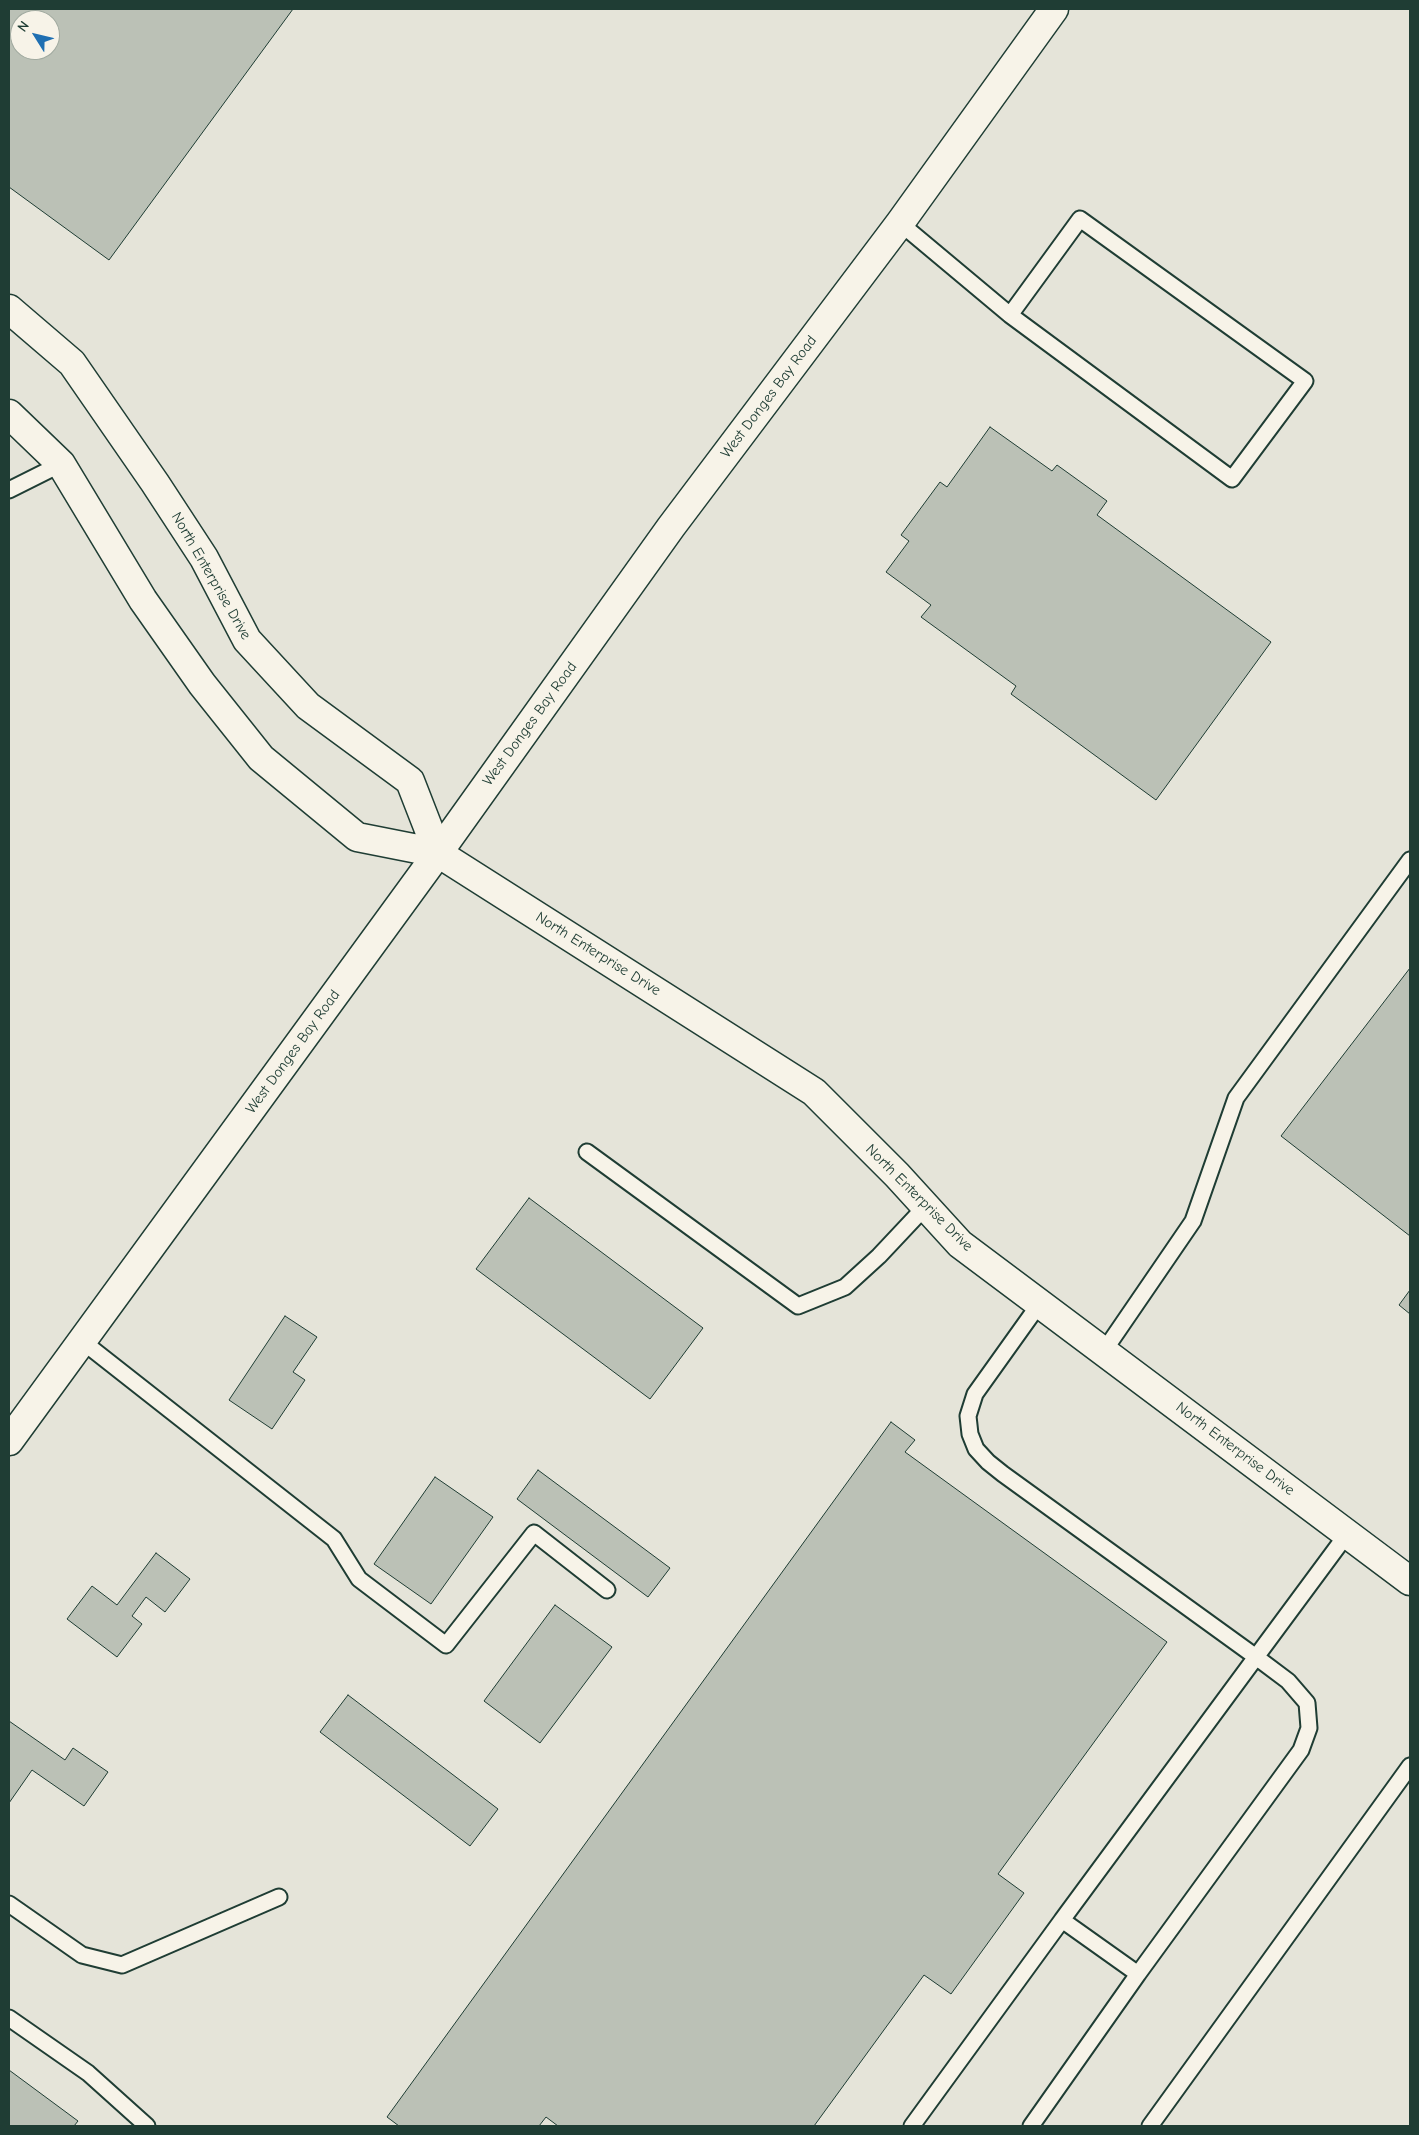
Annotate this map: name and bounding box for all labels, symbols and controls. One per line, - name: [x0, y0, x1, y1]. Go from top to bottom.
- north arrow: [10, 10, 60, 60]
- text: N: [14, 18, 33, 35]
- street label: West Donges Bay Road: [717, 332, 821, 462]
- street label: North Enterprise Drive: [167, 509, 255, 643]
- street label: West Donges Bay Road: [479, 659, 581, 789]
- street label: North Enterprise Drive: [532, 908, 664, 1000]
- street label: West Donges Bay Road: [242, 987, 344, 1117]
- street label: North Enterprise Drive: [862, 1141, 976, 1255]
- street label: North Enterprise Drive: [1172, 1398, 1298, 1500]

